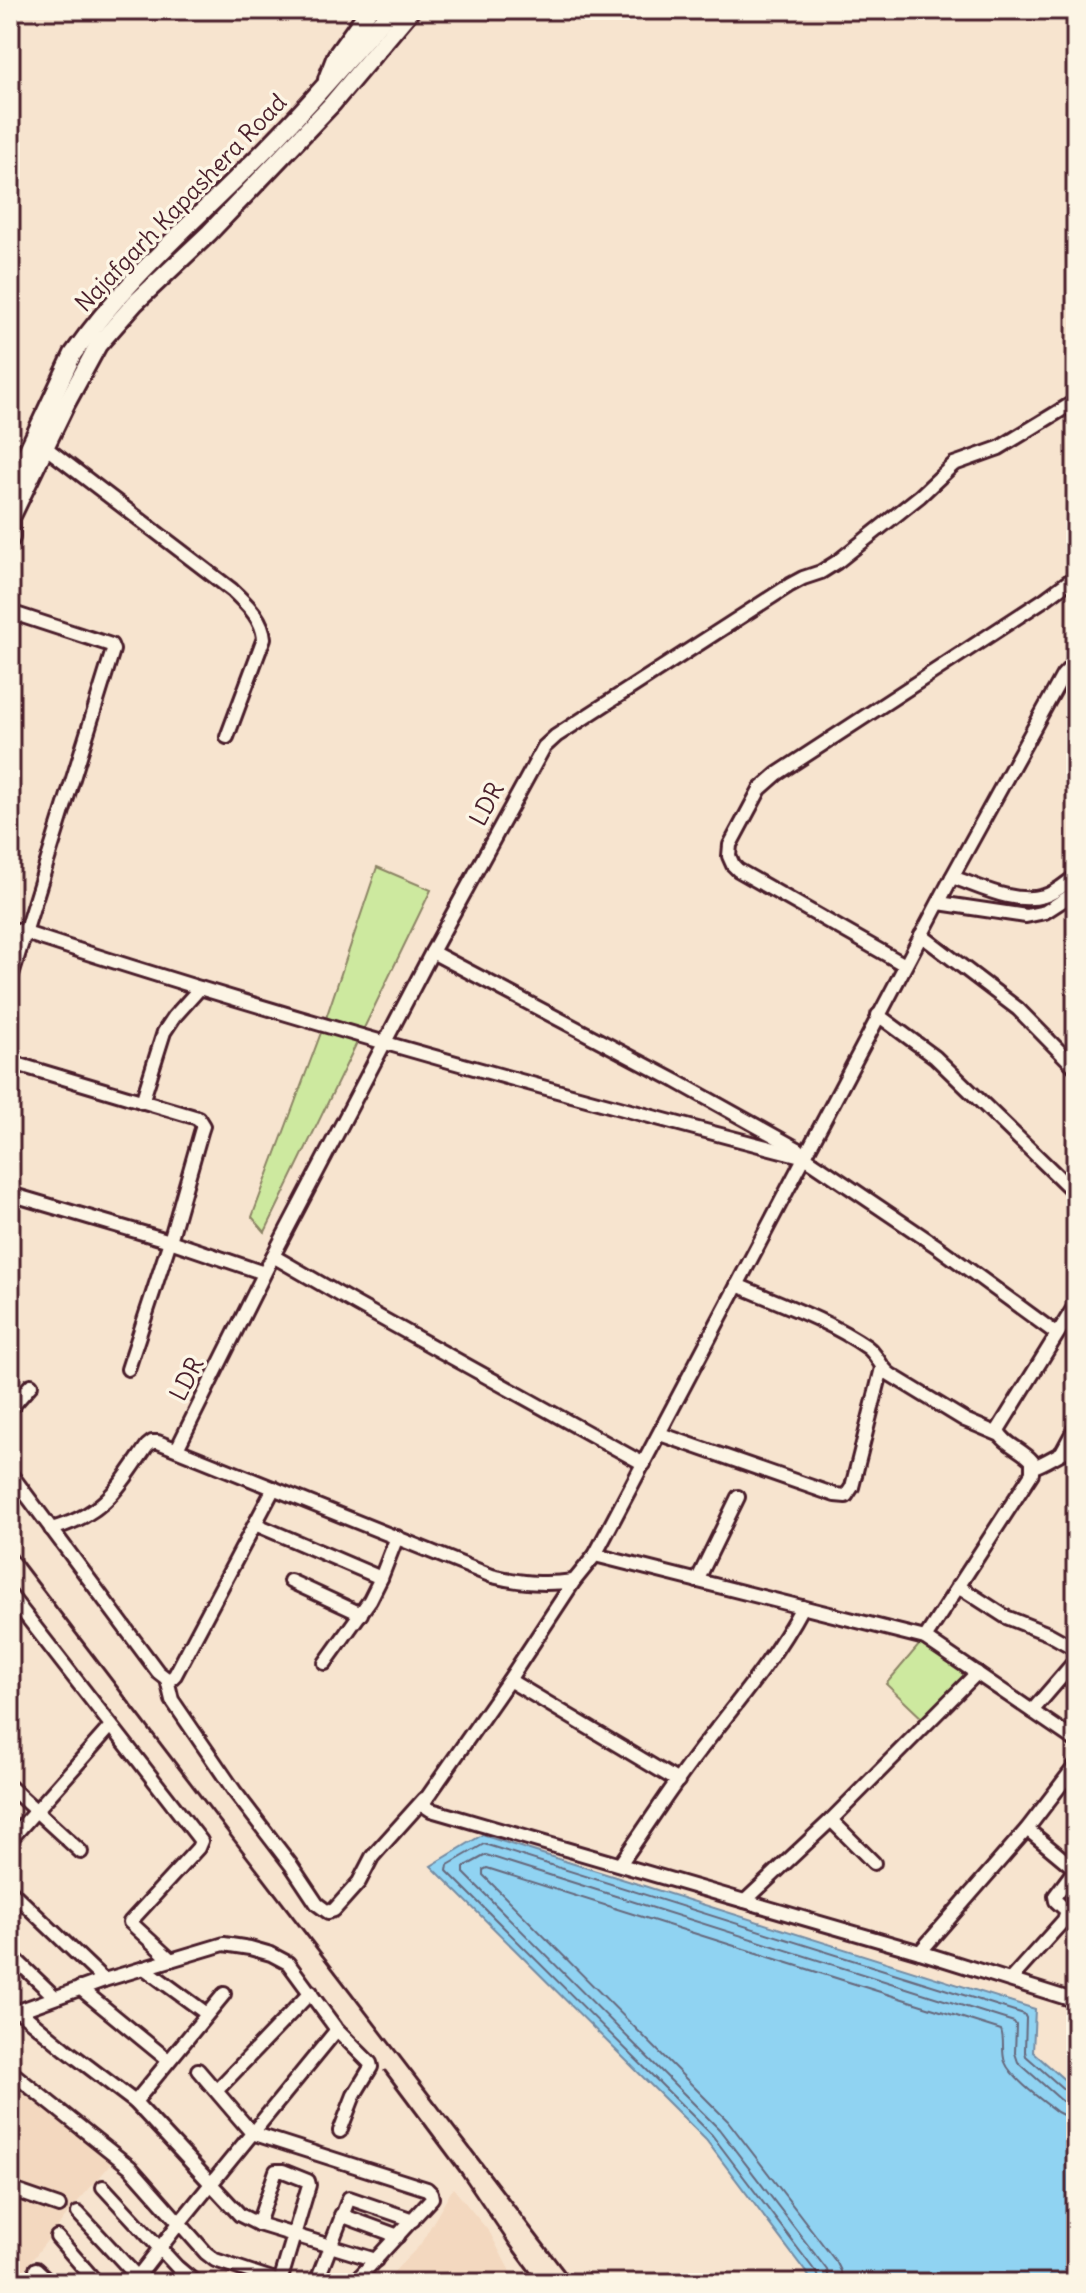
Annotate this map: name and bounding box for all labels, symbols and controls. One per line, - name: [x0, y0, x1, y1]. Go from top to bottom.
- street label: Najafgarh Kapashera Road: [68, 87, 292, 318]
- street label: LDR: [462, 776, 510, 831]
- street label: LDR: [162, 1352, 210, 1406]

